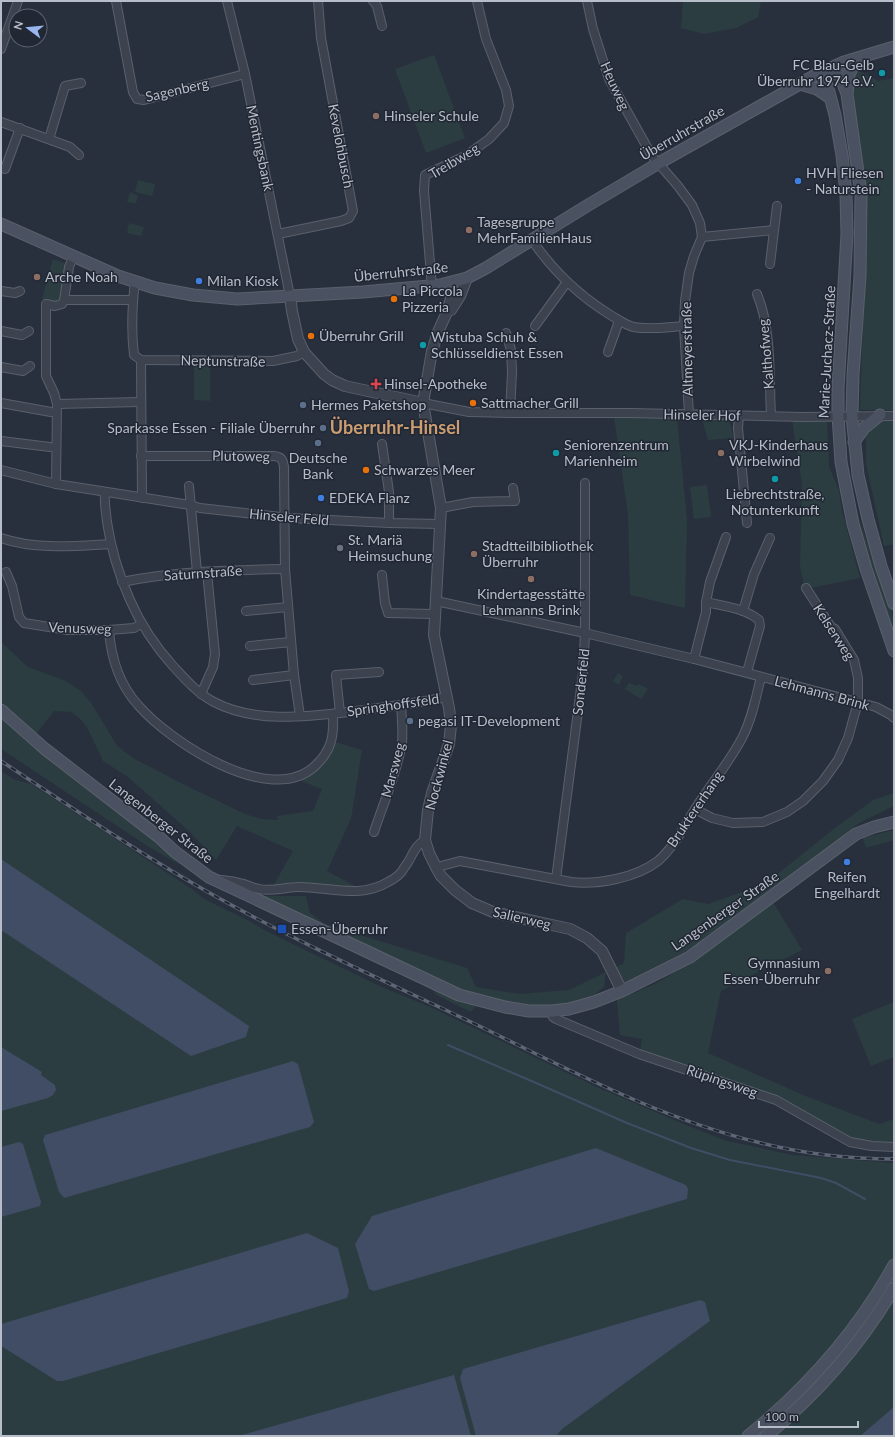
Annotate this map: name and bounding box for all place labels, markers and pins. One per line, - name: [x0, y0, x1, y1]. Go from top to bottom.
- place label: FC Blau-Gelb Überruhr 1974 e.V.: [757, 56, 874, 89]
- marker: FC Blau-Gelb Überruhr 1974 e.V.: [877, 68, 887, 78]
- place label: Hinseler Schule: [384, 107, 479, 124]
- marker: Hinseler Schule: [371, 111, 381, 121]
- place label: HVH Fliesen - Naturstein: [806, 164, 884, 197]
- marker: HVH Fliesen - Naturstein: [793, 176, 803, 186]
- place label: Tagesgruppe MehrFamilienHaus: [477, 213, 592, 246]
- marker: Tagesgruppe MehrFamilienHaus: [464, 225, 474, 235]
- place label: Arche Noah: [45, 268, 118, 285]
- marker: Arche Noah: [32, 272, 42, 282]
- place label: Milan Kiosk: [207, 272, 280, 289]
- marker: Milan Kiosk: [194, 276, 204, 286]
- place label: La Piccola Pizzeria: [402, 282, 463, 315]
- marker: La Piccola Pizzeria: [389, 294, 399, 304]
- place label: Überruhr Grill: [319, 327, 404, 344]
- place label: Wistuba Schuh & Schlüsseldienst Essen: [431, 328, 563, 361]
- marker: Überruhr Grill: [306, 331, 316, 341]
- marker: Wistuba Schuh & Schlüsseldienst Essen: [418, 340, 428, 350]
- place label: Hinsel-Apotheke: [384, 375, 487, 392]
- marker: Hinsel-Apotheke: [371, 379, 381, 389]
- place label: Sattmacher Grill: [481, 394, 579, 411]
- place label: Hermes Paketshop: [311, 396, 427, 413]
- marker: Sattmacher Grill: [468, 398, 478, 408]
- marker: Hermes Paketshop: [298, 400, 308, 410]
- place label: Sparkasse Essen - Filiale Überruhr: [107, 419, 315, 436]
- marker: Sparkasse Essen - Filiale Überruhr: [318, 423, 328, 433]
- place label: Seniorenzentrum Marienheim: [564, 436, 669, 469]
- place label: VKJ-Kinderhaus Wirbelwind: [729, 436, 828, 469]
- marker: Deutsche Bank: [313, 438, 323, 448]
- marker: Seniorenzentrum Marienheim: [551, 448, 561, 458]
- marker: VKJ-Kinderhaus Wirbelwind: [716, 448, 726, 458]
- place label: Deutsche Bank: [289, 449, 347, 482]
- place label: Schwarzes Meer: [374, 461, 475, 478]
- marker: Schwarzes Meer: [361, 465, 371, 475]
- marker: Liebrechtstraße, Notunterkunft: [770, 474, 780, 484]
- place label: Liebrechtstraße, Notunterkunft: [725, 485, 825, 518]
- place label: EDEKA Flanz: [329, 489, 410, 506]
- marker: EDEKA Flanz: [316, 493, 326, 503]
- place label: St. Mariä Heimsuchung: [348, 531, 432, 564]
- place label: Stadtteilbibliothek Überruhr: [482, 537, 594, 570]
- marker: St. Mariä Heimsuchung: [335, 543, 345, 553]
- marker: Stadtteilbibliothek Überruhr: [469, 549, 479, 559]
- marker: Kindertagesstätte Lehmanns Brink: [526, 574, 536, 584]
- place label: Kindertagesstätte Lehmanns Brink: [477, 585, 585, 618]
- place label: pegasi IT-Development: [418, 712, 560, 729]
- marker: pegasi IT-Development: [405, 716, 415, 726]
- marker: Reifen Engelhardt: [842, 857, 852, 867]
- place label: Reifen Engelhardt: [814, 868, 880, 901]
- place label: Essen-Überruhr: [291, 920, 388, 937]
- marker: Essen-Überruhr: [276, 923, 288, 935]
- place label: Gymnasium Essen-Überruhr: [723, 954, 820, 987]
- marker: Gymnasium Essen-Überruhr: [823, 966, 833, 976]

